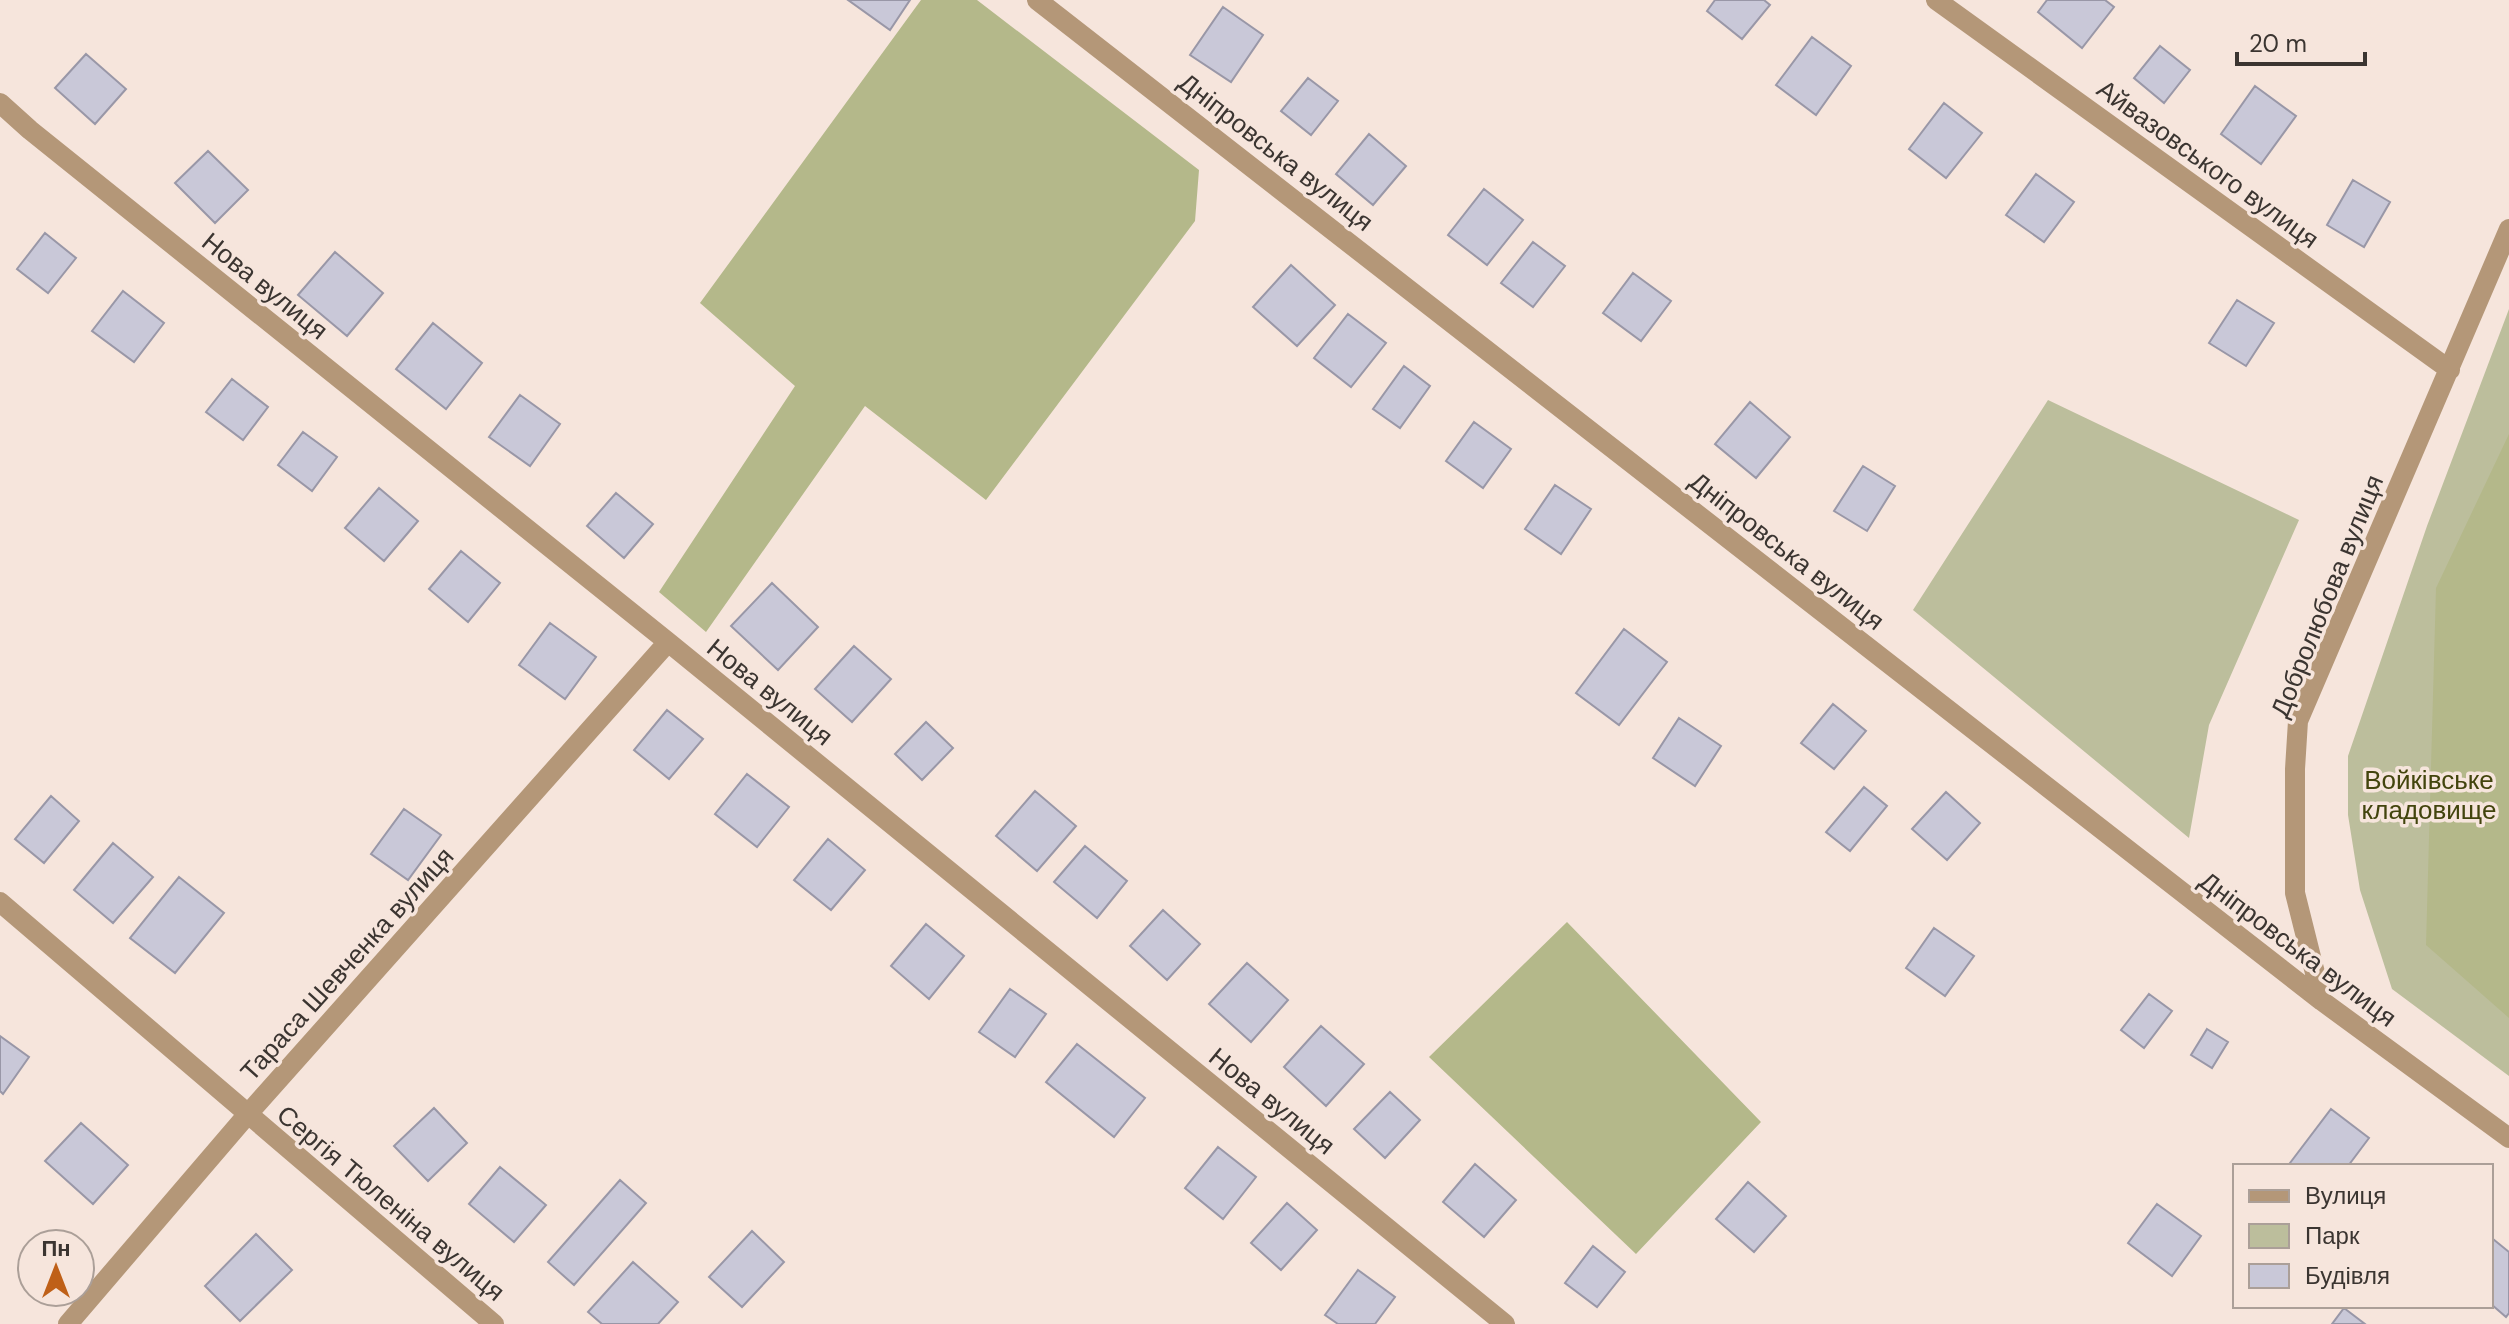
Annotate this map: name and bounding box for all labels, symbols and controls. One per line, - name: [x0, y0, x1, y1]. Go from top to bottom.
- scale bar: [2237, 16, 2365, 66]
- text: 20 m: [2249, 28, 2307, 59]
- street label: Дніпровська вулиця: [1172, 65, 1380, 239]
- street label: Айвазовського вулиця: [2090, 72, 2326, 256]
- street label: Нова вулиця: [195, 225, 335, 347]
- street label: Дніпровська вулиця: [1683, 464, 1891, 638]
- street label: Добролюбова вулиця: [2263, 470, 2391, 722]
- street label: Нова вулиця: [700, 631, 840, 753]
- park label: Войківське кладовище: [2362, 763, 2496, 827]
- street label: Тараса Шевченка вулиця: [233, 840, 461, 1088]
- street label: Дніпровська вулиця: [2193, 864, 2403, 1034]
- street label: Нова вулиця: [1202, 1040, 1342, 1162]
- street label: Сергія Тюленіна вулиця: [270, 1098, 512, 1308]
- legend: [2233, 1164, 2493, 1308]
- text: Вулиця: [2305, 1180, 2386, 1211]
- text: Парк: [2305, 1220, 2360, 1251]
- north arrow: [16, 1228, 96, 1308]
- text: Пн: [41, 1234, 71, 1263]
- text: Будівля: [2305, 1260, 2390, 1291]

